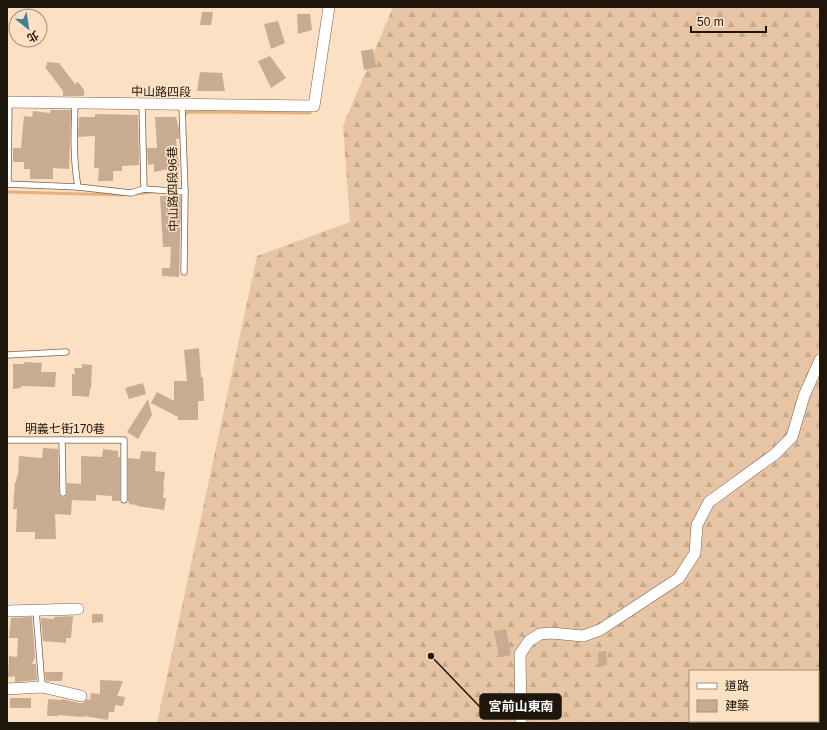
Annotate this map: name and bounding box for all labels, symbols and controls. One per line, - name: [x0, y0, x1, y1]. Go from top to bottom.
- north arrow: [8, 8, 48, 48]
- scale bar: [691, 8, 766, 34]
- text: 50 m: [697, 15, 724, 29]
- text: 北: [25, 29, 41, 45]
- street label: 中山路四段: [131, 84, 191, 100]
- street label: 中山路四段96巷: [165, 146, 181, 232]
- street label: 明義七街170巷: [25, 422, 105, 436]
- legend: [689, 670, 819, 722]
- text: 道路: [725, 679, 749, 693]
- callout: 宮前山東南: [480, 694, 561, 719]
- text: 宮前山東南: [488, 699, 554, 714]
- text: 建築: [725, 699, 749, 713]

